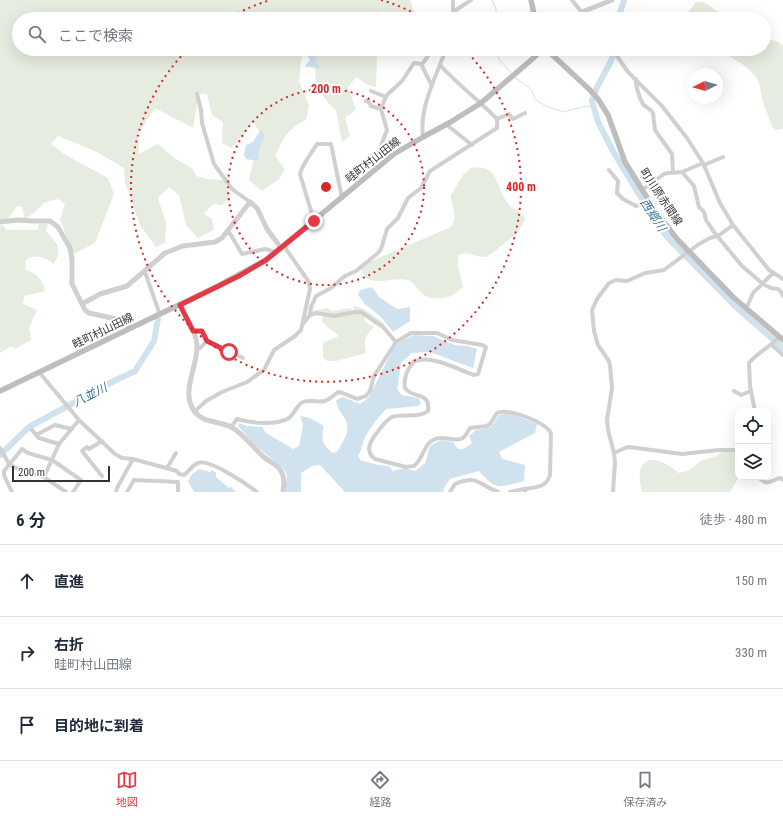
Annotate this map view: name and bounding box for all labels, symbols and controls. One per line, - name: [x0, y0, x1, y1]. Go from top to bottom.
- search box: [12, 12, 771, 56]
- icon: search: [26, 23, 48, 45]
- text: ここで検索: [58, 27, 133, 45]
- north arrow: [687, 68, 723, 104]
- text: 200 m: [311, 82, 341, 96]
- street label: 畦町村山田線: [343, 135, 403, 185]
- street label: 町川原赤間線: [637, 166, 685, 228]
- centre of rings: [319, 180, 333, 194]
- text: 400 m: [506, 180, 536, 194]
- water label: 西郷川: [637, 196, 670, 236]
- route end: [305, 212, 323, 230]
- street label: 畦町村山田線: [70, 311, 136, 351]
- route start: [220, 343, 238, 361]
- water label: 八並川: [71, 380, 111, 409]
- map controls: [735, 408, 771, 480]
- button: locate: [735, 408, 771, 444]
- button: layers: [735, 444, 771, 480]
- scale bar: [12, 464, 110, 483]
- text: 200 m: [18, 466, 45, 479]
- text: 6 分: [16, 510, 46, 530]
- text: 徒歩 · 480 m: [700, 512, 767, 527]
- icon: ahead: [16, 570, 38, 592]
- text: 直進: [54, 573, 84, 591]
- text: 150 m: [735, 573, 767, 588]
- text: 右折: [54, 636, 84, 654]
- icon: right: [16, 642, 38, 664]
- text: 330 m: [735, 645, 767, 660]
- text: 畦町村山田線: [54, 657, 132, 672]
- icon: arrive: [16, 714, 38, 736]
- text: 目的地に到着: [54, 717, 144, 735]
- tab: 地図: [116, 769, 138, 809]
- tab: 経路: [369, 769, 391, 809]
- tab: 保存済み: [623, 769, 667, 809]

